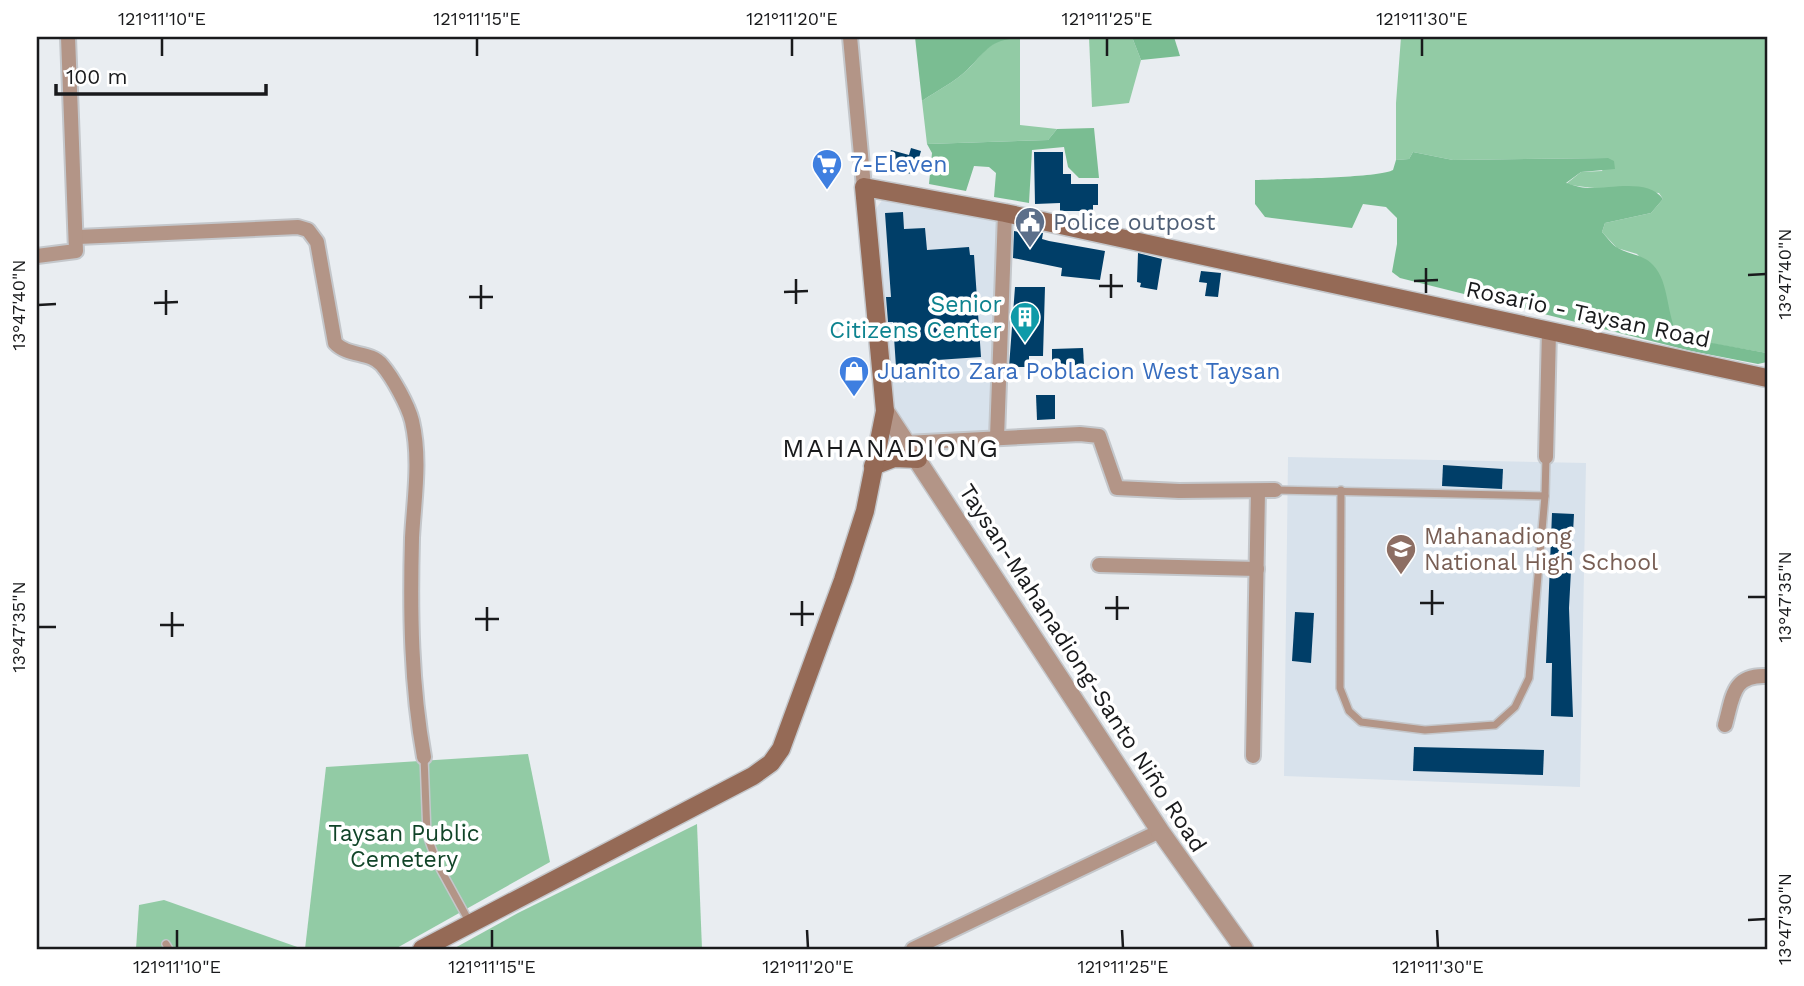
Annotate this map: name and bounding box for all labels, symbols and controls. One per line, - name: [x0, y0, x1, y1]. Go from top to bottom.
- text: 121°11'10"E: [118, 8, 206, 29]
- text: 121°11'15"E: [433, 8, 521, 29]
- text: 121°11'20"E: [746, 8, 838, 29]
- text: 121°11'25"E: [1062, 8, 1152, 29]
- text: 121°11'30"E: [1376, 8, 1468, 29]
- scale bar: [56, 52, 266, 96]
- text: 100 m: [66, 64, 128, 89]
- supermarket icon: 7-Eleven: [810, 147, 844, 191]
- place label: 7-Eleven: [850, 151, 948, 178]
- public building icon: Police outpost: [1013, 205, 1047, 249]
- place label: Police outpost: [1053, 209, 1216, 236]
- text: 13°47'40"N: [1774, 229, 1795, 319]
- text: 13°47'40"N: [8, 260, 29, 350]
- street label: Rosario - Taysan Road: [1463, 275, 1712, 354]
- place label: Senior Citizens Center: [829, 291, 1002, 344]
- building icon: Senior Citizens Center: [1008, 300, 1042, 344]
- shop icon: Juanito Zara Poblacion West Taysan: [837, 354, 871, 398]
- place label: Juanito Zara Poblacion West Taysan: [877, 358, 1280, 385]
- district label: MAHANADIONG: [782, 433, 1000, 463]
- street label: Taysan-Mahanadiong-Santo Niño Road: [953, 479, 1212, 857]
- place label: Mahanadiong National High School: [1424, 523, 1658, 576]
- school or university icon: Mahanadiong National High School: [1384, 532, 1418, 576]
- text: 13°47'35"N: [1774, 551, 1795, 643]
- text: 13°47'35"N: [8, 581, 29, 673]
- park label: Taysan Public Cemetery: [328, 820, 480, 873]
- text: 13°47'30"N: [1774, 873, 1795, 965]
- text: 121°11'10"E: [133, 956, 221, 977]
- text: 121°11'15"E: [448, 956, 536, 977]
- text: 121°11'20"E: [762, 956, 854, 977]
- text: 121°11'25"E: [1078, 956, 1168, 977]
- text: 121°11'30"E: [1392, 956, 1484, 977]

